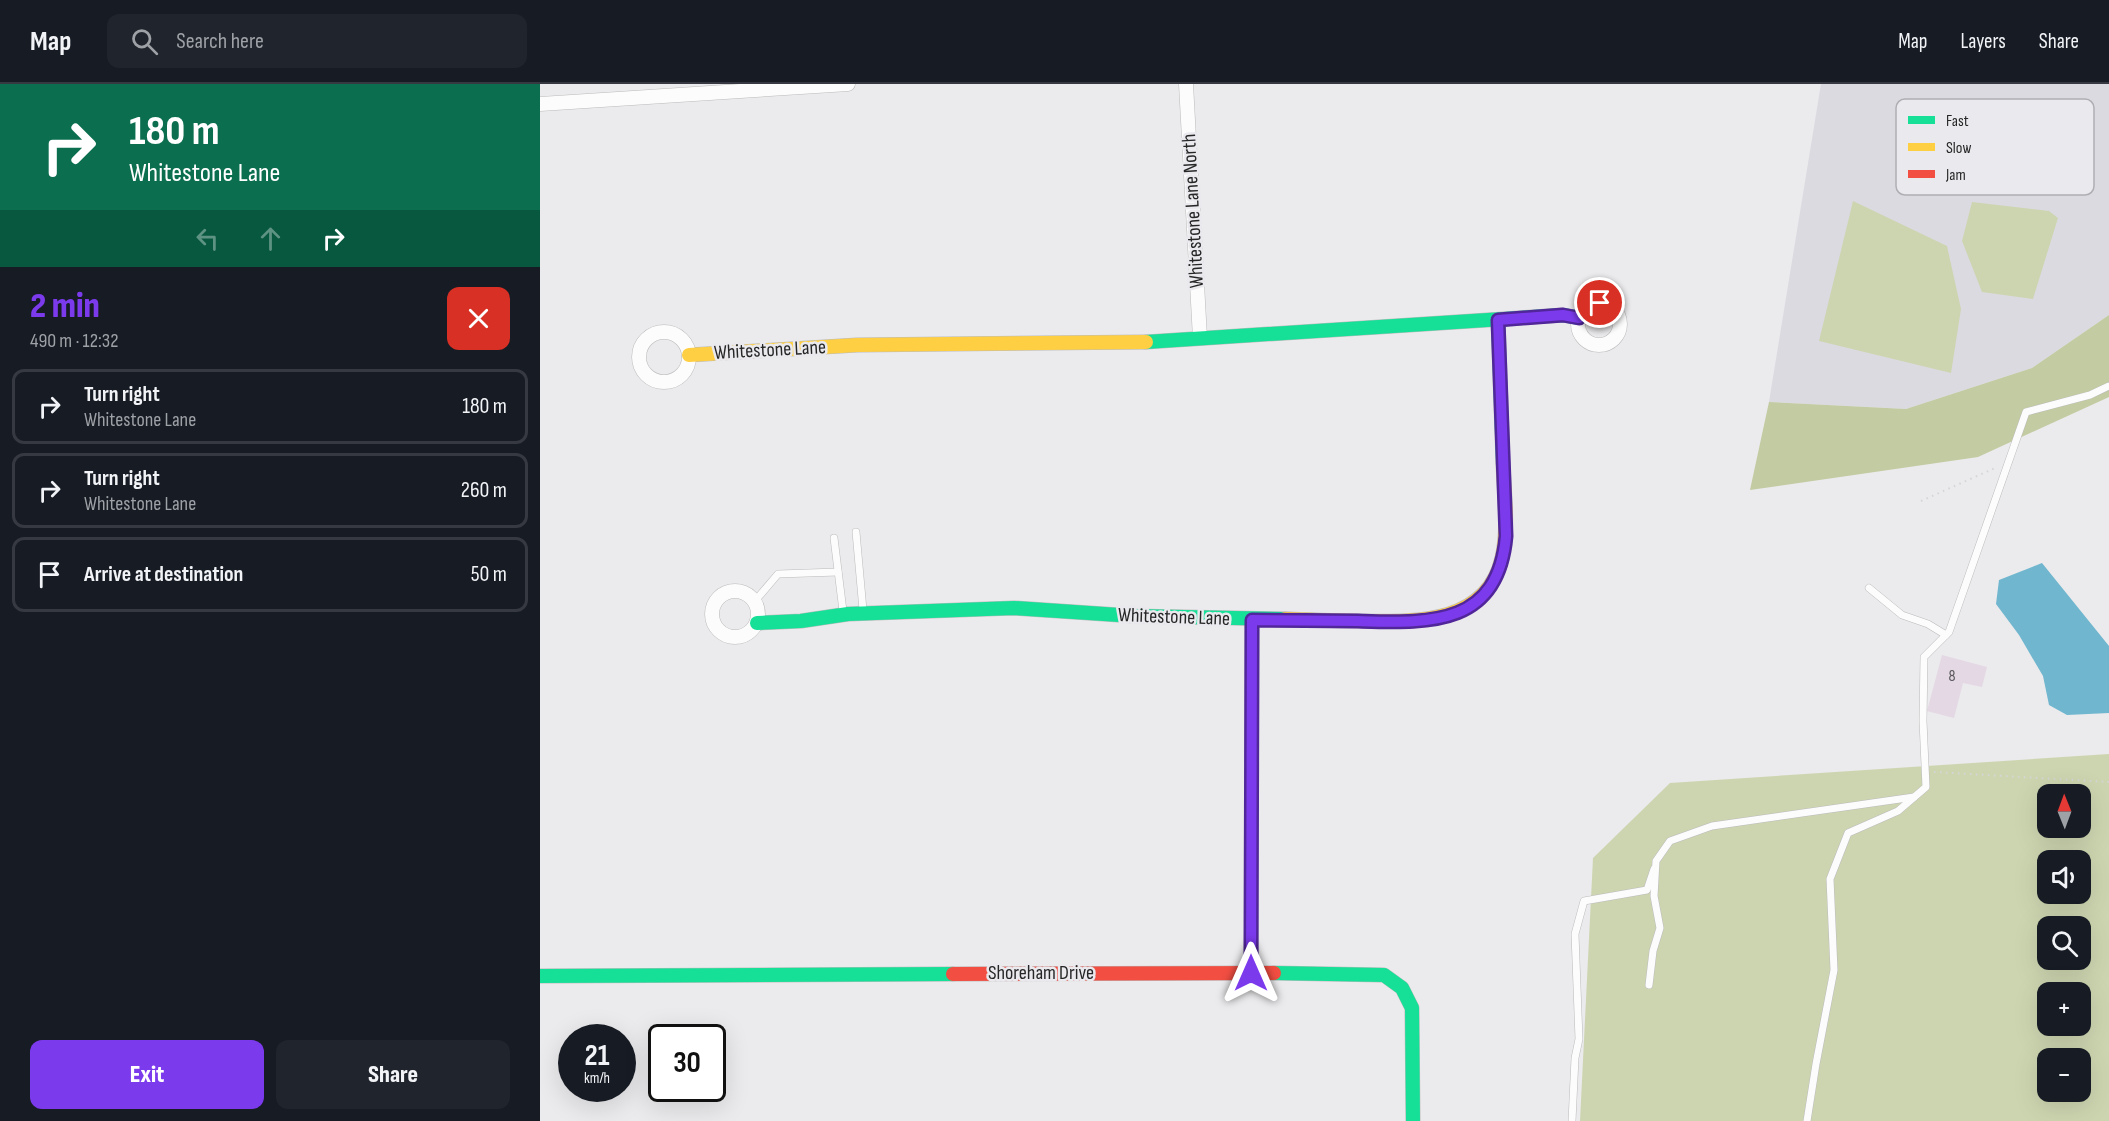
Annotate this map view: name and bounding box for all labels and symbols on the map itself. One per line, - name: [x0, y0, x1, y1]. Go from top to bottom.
- legend: [1896, 99, 2094, 195]
- text: Fast: [1946, 112, 1969, 131]
- street label: Whitestone Lane North: [1177, 133, 1209, 289]
- text: Slow: [1946, 139, 1971, 158]
- text: Jam: [1945, 166, 1966, 185]
- pin: [1574, 277, 1625, 328]
- street label: Whitestone Lane: [713, 335, 827, 365]
- street label: Whitestone Lane: [1118, 603, 1230, 631]
- house number: 8: [1948, 667, 1956, 686]
- north arrow: [2037, 784, 2091, 838]
- position arrow: [1219, 941, 1283, 1005]
- street label: Shoreham Drive: [988, 961, 1094, 985]
- speed limit sign: 30: [648, 1024, 726, 1102]

